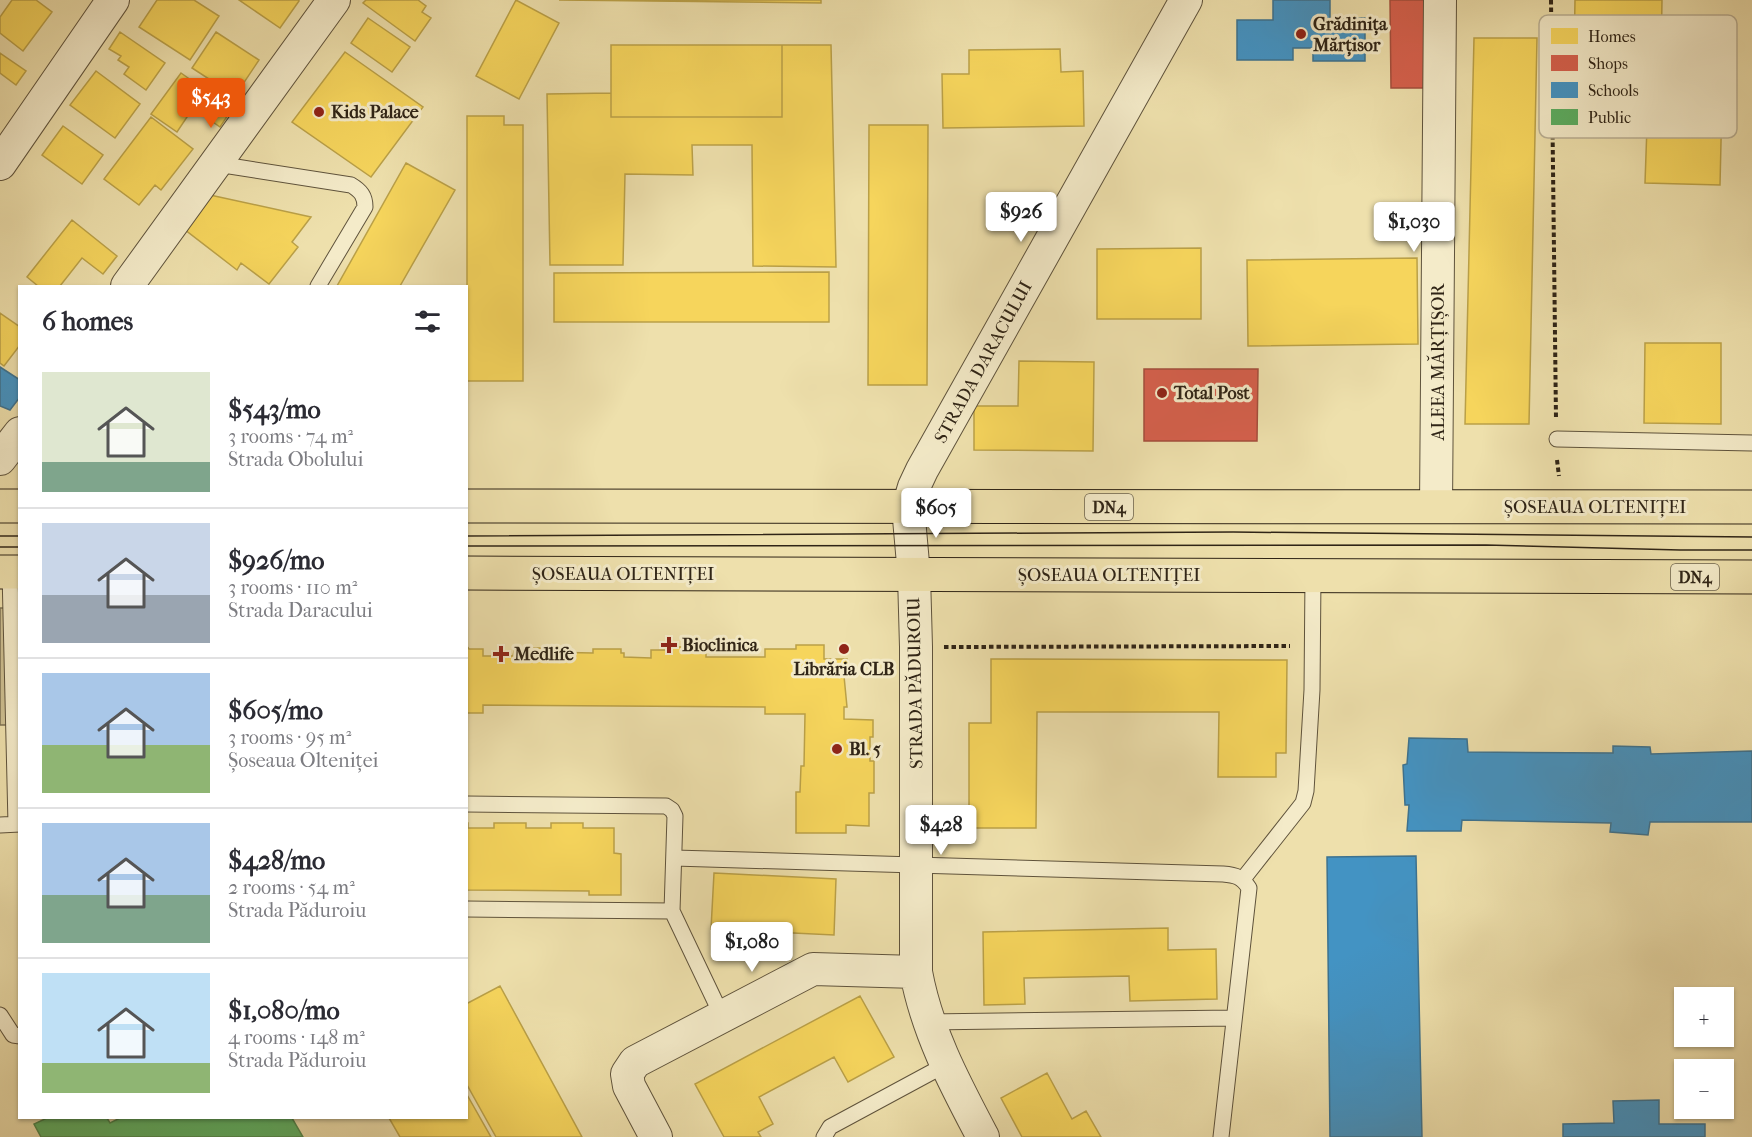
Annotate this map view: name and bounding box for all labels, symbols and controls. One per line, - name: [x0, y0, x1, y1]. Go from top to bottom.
- place label: Grădinița Mărțisor: [1312, 14, 1388, 57]
- legend: [1539, 15, 1737, 138]
- marker: Grădinița Mărțisor: [1294, 27, 1308, 41]
- text: Homes: [1588, 27, 1636, 46]
- text: Shops: [1588, 54, 1628, 73]
- pin: $543: [175, 78, 247, 129]
- text: Schools: [1588, 81, 1639, 100]
- text: $543: [191, 86, 231, 109]
- place label: Kids Palace: [331, 102, 419, 123]
- marker: Kids Palace: [312, 105, 326, 119]
- text: Public: [1588, 108, 1631, 127]
- pin: $926: [985, 192, 1057, 243]
- text: $926: [1000, 200, 1042, 223]
- pin: $1,030: [1365, 202, 1463, 253]
- text: $1,030: [1388, 210, 1440, 233]
- street label: STRADA DARACULUI: [930, 278, 1037, 447]
- street label: ALEEA MĂRȚIȘOR: [1426, 283, 1449, 441]
- icon: filters: [411, 305, 444, 338]
- text: 6 homes: [42, 306, 133, 337]
- place label: Total Post: [1173, 383, 1250, 404]
- marker: Total Post: [1155, 386, 1169, 400]
- text: $543/mo: [228, 394, 321, 425]
- icon: home: [90, 396, 162, 468]
- text: 3 rooms · 74 m²: [228, 425, 353, 448]
- text: Strada Obolului: [228, 448, 363, 471]
- pin: $605: [900, 488, 972, 539]
- road number: DN4: [1085, 494, 1133, 520]
- text: $605: [915, 496, 957, 519]
- street label: ȘOSEAUA OLTENIȚEI: [1504, 497, 1686, 518]
- text: $926/mo: [228, 545, 324, 576]
- icon: home: [90, 547, 162, 619]
- street label: ȘOSEAUA OLTENIȚEI: [532, 564, 714, 585]
- road number: DN4: [1671, 564, 1719, 590]
- street label: ȘOSEAUA OLTENIȚEI: [1018, 565, 1200, 586]
- text: 3 rooms · 110 m²: [228, 576, 357, 599]
- street label: STRADA PĂDUROIU: [902, 597, 927, 769]
- text: Strada Daracului: [228, 599, 373, 622]
- place label: Bioclinica: [682, 635, 759, 656]
- marker: Bioclinica: [660, 636, 678, 654]
- marker: Librăria CLB: [837, 642, 851, 656]
- place label: Medlife: [513, 644, 574, 665]
- marker: Medlife: [492, 645, 510, 663]
- place label: Librăria CLB: [793, 659, 895, 680]
- text: $605/mo: [228, 695, 323, 726]
- icon: home: [90, 697, 162, 769]
- text: 3 rooms · 95 m²: [228, 726, 351, 749]
- place label: Bl. 5: [849, 739, 881, 760]
- marker: Bl. 5: [830, 742, 844, 756]
- text: Șoseaua Olteniței: [228, 749, 379, 772]
- pin: $428: [905, 805, 977, 856]
- text: $428: [919, 813, 963, 836]
- text: $428/mo: [228, 845, 325, 876]
- icon: home: [90, 847, 162, 919]
- text: 2 rooms · 54 m²: [228, 876, 355, 899]
- text: Strada Păduroiu: [228, 899, 366, 922]
- pin: $1,080: [703, 922, 801, 973]
- text: $1,080: [725, 930, 779, 953]
- map controls: [1674, 987, 1734, 1119]
- button: +: [1674, 987, 1734, 1047]
- text: $1,080/mo: [228, 995, 340, 1026]
- icon: home: [90, 997, 162, 1069]
- text: 4 rooms · 148 m²: [228, 1026, 365, 1049]
- text: Strada Păduroiu: [228, 1049, 366, 1072]
- button: −: [1674, 1059, 1734, 1119]

